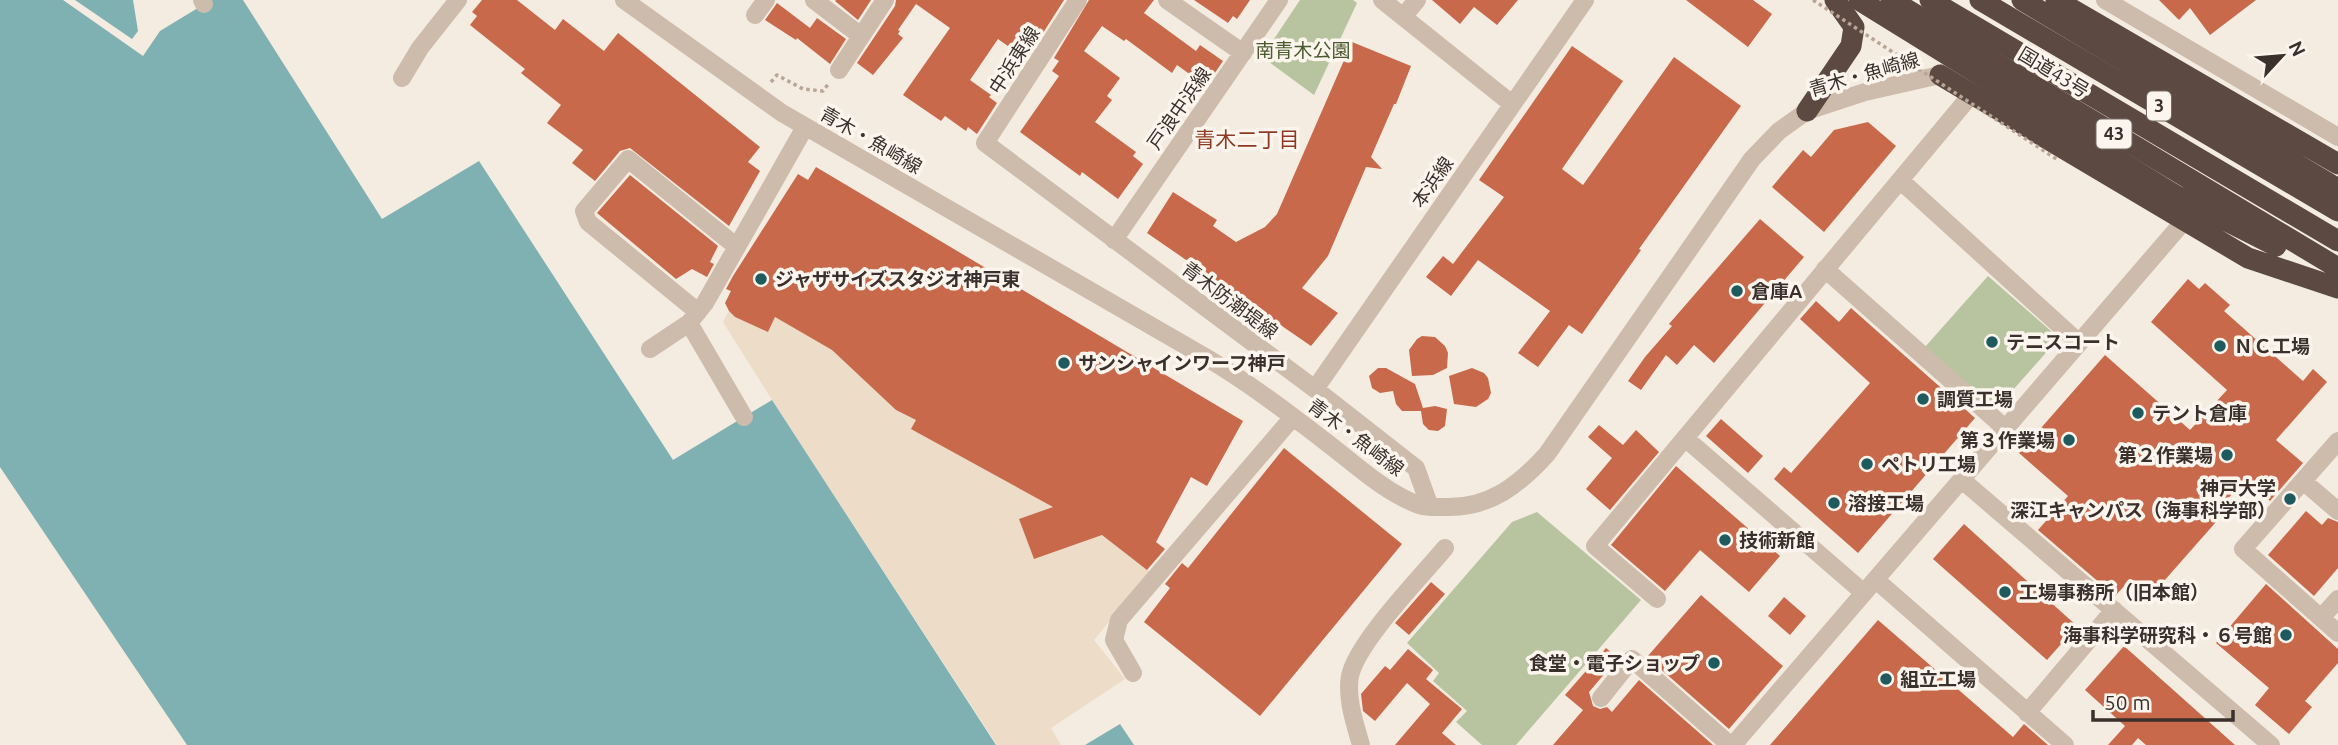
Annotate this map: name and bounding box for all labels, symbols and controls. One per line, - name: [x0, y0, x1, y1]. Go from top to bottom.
- north arrow: [2247, 21, 2317, 91]
- street label: 中浜東線: [984, 22, 1044, 98]
- text: N: [2284, 37, 2310, 60]
- park label: 南青木公園: [1255, 39, 1351, 61]
- street label: 国道43号: [2015, 42, 2093, 102]
- street label: 青木・魚崎線: [1806, 48, 1922, 100]
- street label: 戸浪中浜線: [1143, 63, 1215, 153]
- road number: 3: [2147, 92, 2171, 120]
- street label: 青木・魚崎線: [816, 102, 926, 178]
- road number: 43: [2096, 119, 2132, 148]
- district label: 青木二丁目: [1195, 127, 1300, 151]
- street label: 本浜線: [1407, 152, 1457, 212]
- street label: 青木防潮堤線: [1178, 257, 1282, 343]
- place label: ジャザサイズスタジオ神戸東: [775, 268, 1020, 290]
- marker: ジャザサイズスタジオ神戸東: [753, 271, 769, 287]
- place label: 倉庫A: [1751, 280, 1803, 302]
- marker: 倉庫A: [1729, 283, 1745, 299]
- place label: テニスコート: [2006, 331, 2120, 353]
- marker: テニスコート: [1984, 334, 2000, 350]
- place label: ＮＣ工場: [2234, 335, 2310, 357]
- marker: ＮＣ工場: [2212, 338, 2228, 354]
- place label: サンシャインワーフ神戸: [1078, 352, 1286, 374]
- marker: サンシャインワーフ神戸: [1056, 355, 1072, 371]
- place label: 調質工場: [1937, 388, 2013, 410]
- marker: 調質工場: [1915, 391, 1931, 407]
- street label: 青木・魚崎線: [1304, 394, 1408, 480]
- place label: テント倉庫: [2152, 402, 2247, 424]
- marker: テント倉庫: [2130, 405, 2146, 421]
- place label: 第３作業場: [1960, 429, 2055, 451]
- marker: 第３作業場: [2061, 432, 2077, 448]
- place label: 第２作業場: [2118, 444, 2213, 466]
- marker: 第２作業場: [2219, 447, 2235, 463]
- place label: ペトリ工場: [1881, 453, 1976, 475]
- marker: ペトリ工場: [1859, 456, 1875, 472]
- place label: 神戸大学 深江キャンパス（海事科学部）: [2010, 477, 2276, 521]
- marker: 神戸大学 深江キャンパス（海事科学部）: [2282, 491, 2298, 507]
- place label: 溶接工場: [1848, 492, 1924, 514]
- marker: 溶接工場: [1826, 495, 1842, 511]
- place label: 技術新館: [1739, 529, 1815, 551]
- marker: 技術新館: [1717, 532, 1733, 548]
- place label: 工場事務所（旧本館）: [2019, 581, 2209, 603]
- marker: 工場事務所（旧本館）: [1997, 584, 2013, 600]
- place label: 海事科学研究科・６号館: [2063, 624, 2272, 646]
- marker: 海事科学研究科・６号館: [2278, 627, 2294, 643]
- place label: 食堂・電子ショップ: [1529, 652, 1700, 674]
- marker: 食堂・電子ショップ: [1706, 655, 1722, 671]
- place label: 組立工場: [1900, 668, 1976, 690]
- marker: 組立工場: [1878, 671, 1894, 687]
- scale bar: [2093, 678, 2233, 722]
- text: 50 m: [2104, 690, 2151, 714]

